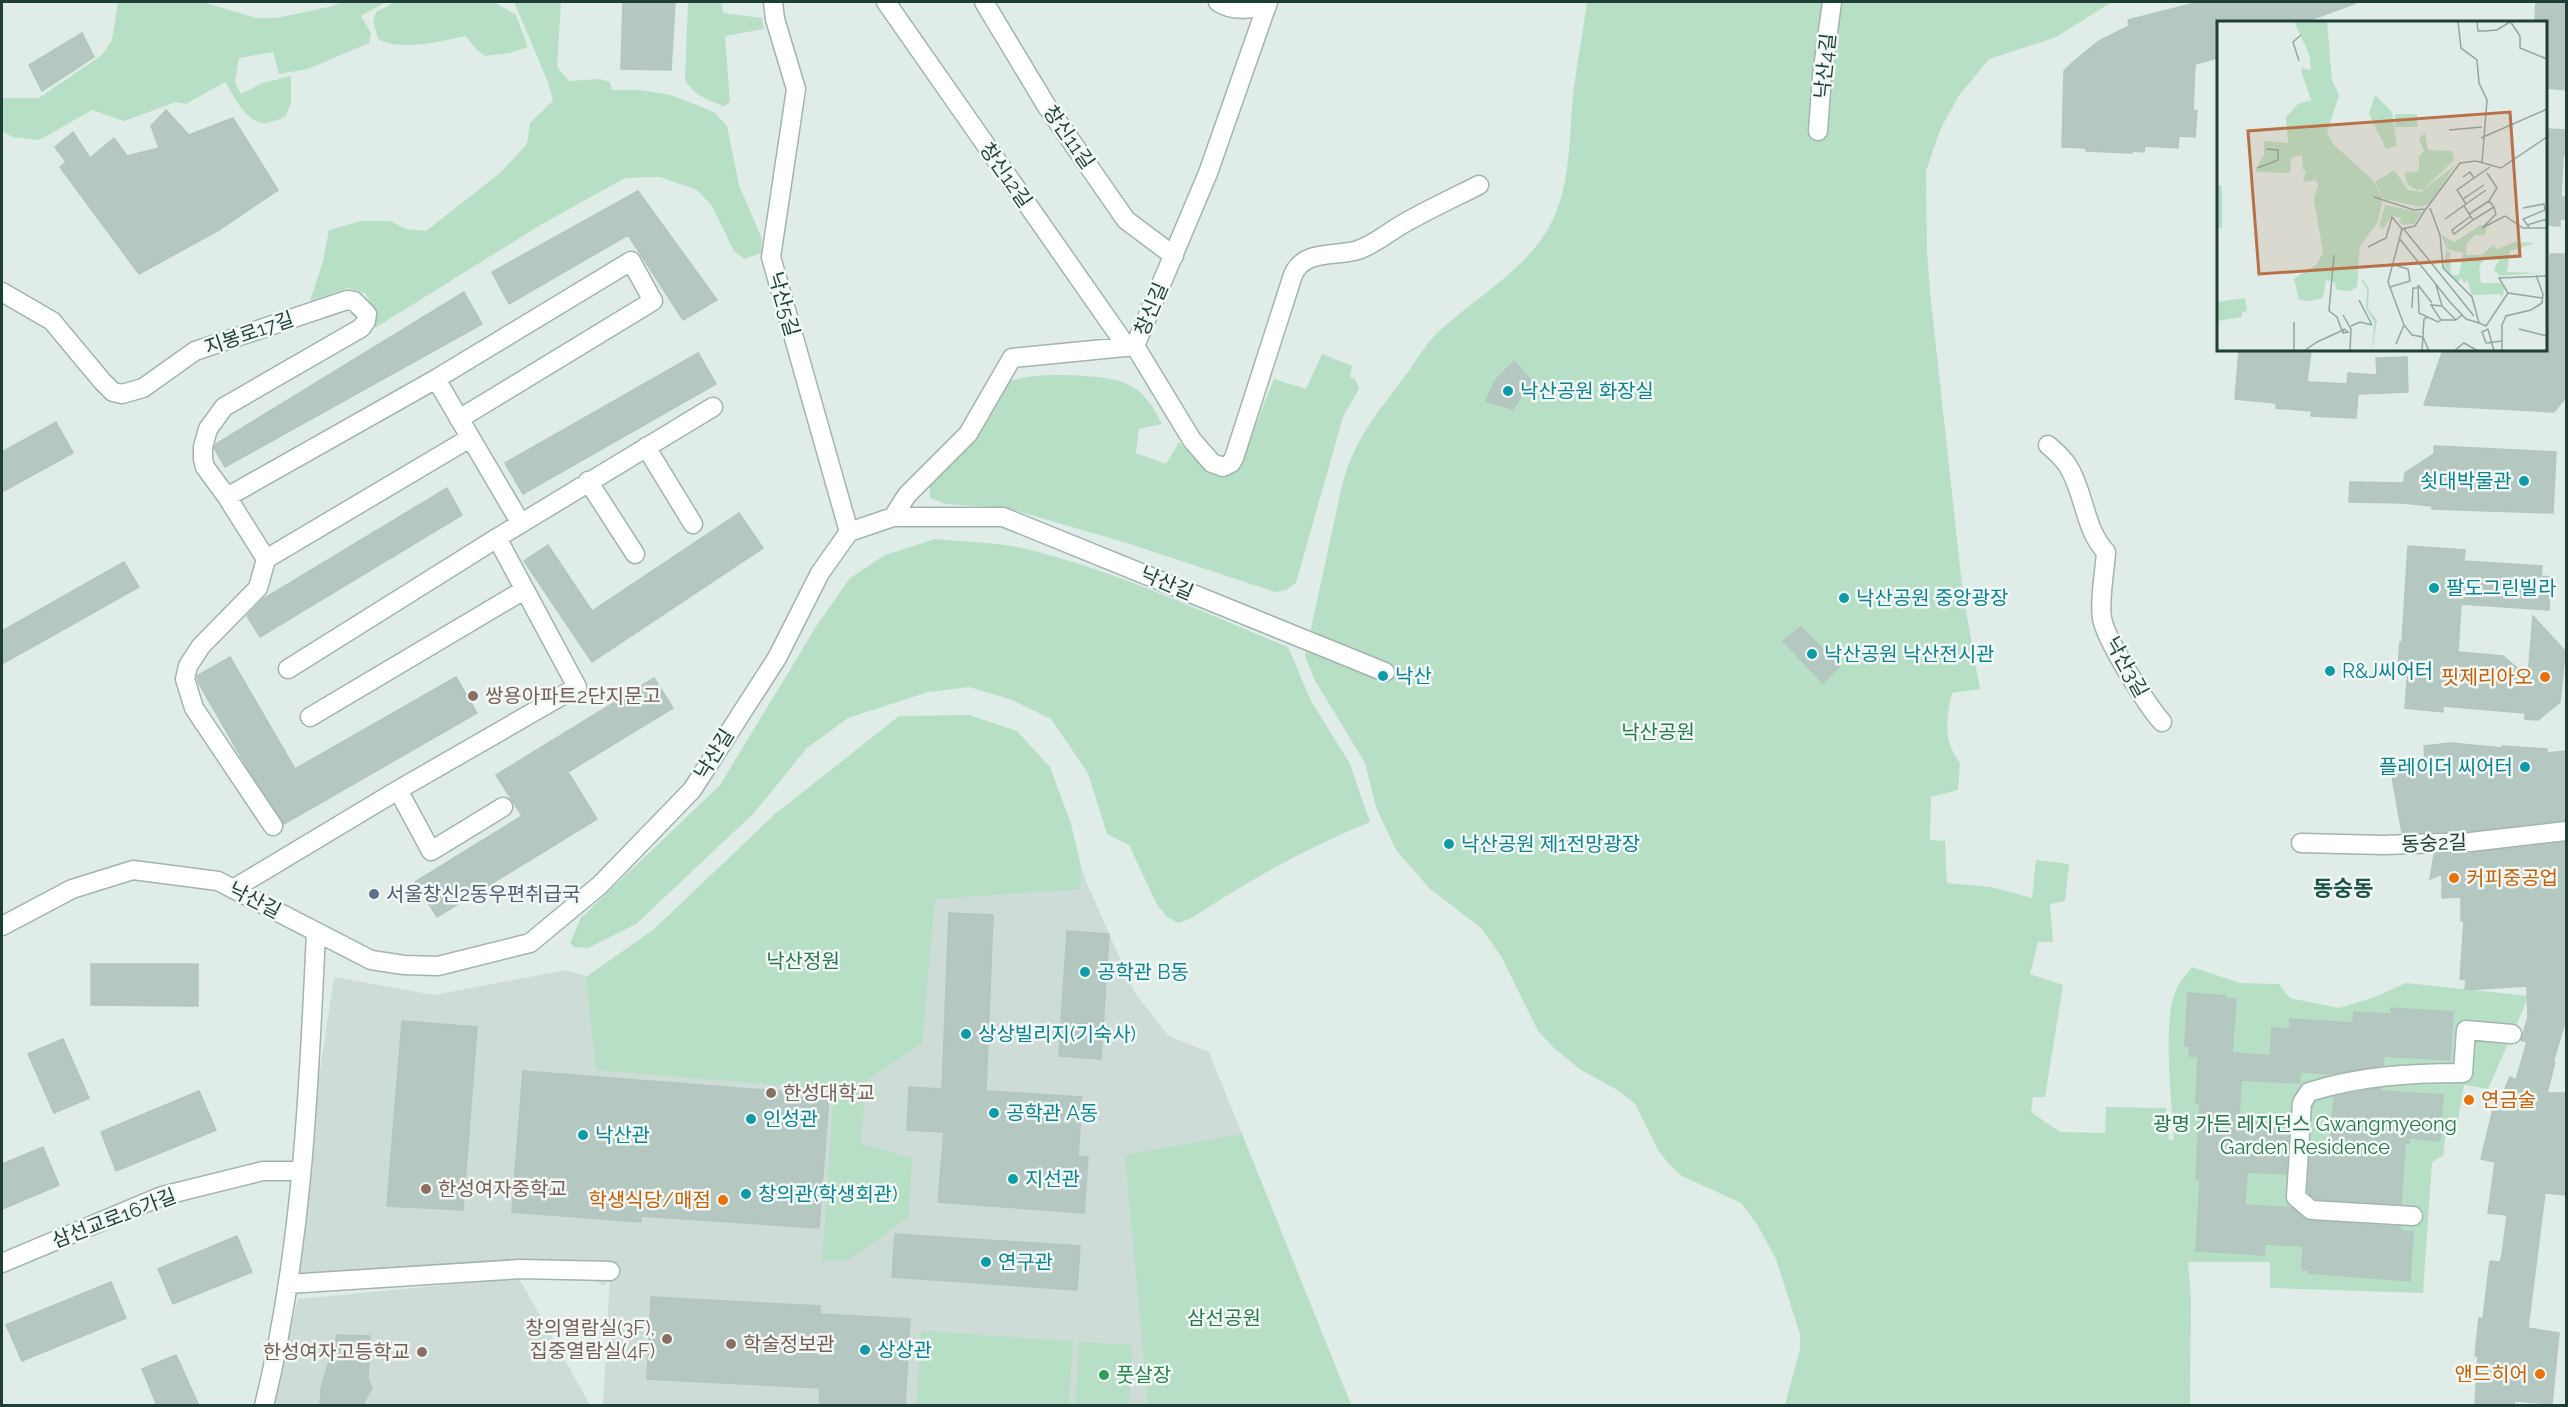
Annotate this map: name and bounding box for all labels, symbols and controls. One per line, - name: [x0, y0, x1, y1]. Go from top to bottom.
- inset map: [2217, 21, 2547, 351]
- street label: 낙산4길: [1810, 32, 1840, 100]
- street label: 창신11길: [1038, 100, 1100, 174]
- street label: 창신12길: [975, 138, 1037, 212]
- street label: 낙산5길: [763, 269, 805, 339]
- street label: 창신길: [1129, 279, 1173, 339]
- street label: 지봉로17길: [201, 307, 297, 359]
- place label: 낙산공원 화장실: [1520, 379, 1654, 403]
- marker: 낙산공원 화장실: [1501, 384, 1515, 398]
- place label: 쇳대박물관: [2420, 469, 2512, 493]
- marker: 쇳대박물관: [2517, 474, 2531, 488]
- street label: 낙산길: [1137, 561, 1197, 605]
- place label: 팔도그린빌라: [2446, 576, 2556, 600]
- marker: 팔도그린빌라: [2427, 581, 2441, 595]
- place label: 낙산공원 중앙광장: [1856, 586, 2008, 610]
- marker: 낙산공원 중앙광장: [1837, 591, 1851, 605]
- street label: 낙산3길: [2101, 632, 2153, 702]
- place label: 낙산공원 낙산전시관: [1824, 642, 1995, 666]
- marker: 낙산공원 낙산전시관: [1805, 647, 1819, 661]
- place label: R&J씨어터: [2342, 659, 2433, 683]
- place label: 낙산: [1395, 664, 1432, 688]
- marker: R&J씨어터: [2323, 664, 2337, 678]
- place label: 핏제리아오: [2441, 665, 2533, 689]
- marker: 낙산: [1376, 669, 1390, 683]
- marker: 핏제리아오: [2538, 670, 2552, 684]
- place label: 쌍용아파트2단지문고: [485, 684, 661, 708]
- marker: 쌍용아파트2단지문고: [466, 689, 480, 703]
- park label: 낙산공원: [1621, 720, 1695, 744]
- street label: 낙산길: [689, 724, 739, 784]
- place label: 플레이더 씨어터: [2379, 755, 2513, 779]
- marker: 플레이더 씨어터: [2518, 760, 2532, 774]
- street label: 동숭2길: [2401, 830, 2467, 856]
- place label: 낙산공원 제1전망광장: [1461, 832, 1640, 856]
- marker: 낙산공원 제1전망광장: [1442, 837, 1456, 851]
- place label: 커피중공업: [2466, 866, 2558, 890]
- marker: 커피중공업: [2447, 871, 2461, 885]
- district label: 동숭동: [2313, 875, 2373, 901]
- street label: 낙산길: [225, 877, 285, 923]
- place label: 서울창신2동우편취급국: [386, 882, 580, 906]
- marker: 서울창신2동우편취급국: [367, 887, 381, 901]
- park label: 낙산정원: [766, 949, 840, 973]
- place label: 공학관 B동: [1097, 960, 1189, 984]
- marker: 공학관 B동: [1078, 965, 1092, 979]
- place label: 상상빌리지(기숙사): [978, 1022, 1136, 1046]
- marker: 상상빌리지(기숙사): [959, 1027, 973, 1041]
- place label: 한성대학교: [783, 1081, 875, 1105]
- marker: 한성대학교: [764, 1086, 778, 1100]
- place label: 연금술: [2481, 1088, 2536, 1112]
- marker: 연금술: [2462, 1093, 2476, 1107]
- place label: 공학관 A동: [1006, 1101, 1098, 1125]
- marker: 공학관 A동: [987, 1106, 1001, 1120]
- place label: 인성관: [763, 1107, 818, 1131]
- marker: 인성관: [744, 1112, 758, 1126]
- park label: 광명 가든 레지던스 Gwangmyeong Garden Residence: [2153, 1112, 2457, 1159]
- place label: 낙산관: [595, 1123, 650, 1147]
- marker: 낙산관: [576, 1128, 590, 1142]
- place label: 지선관: [1025, 1167, 1080, 1191]
- marker: 지선관: [1006, 1172, 1020, 1186]
- place label: 한성여자중학교: [438, 1177, 567, 1201]
- marker: 한성여자중학교: [419, 1182, 433, 1196]
- place label: 창의관(학생회관): [758, 1182, 898, 1206]
- street label: 삼선교로16가길: [49, 1183, 179, 1253]
- marker: 창의관(학생회관): [739, 1187, 753, 1201]
- place label: 학생식당/매점: [589, 1188, 711, 1212]
- marker: 학생식당/매점: [716, 1193, 730, 1207]
- place label: 연구관: [998, 1250, 1053, 1274]
- marker: 연구관: [979, 1255, 993, 1269]
- park label: 삼선공원: [1187, 1306, 1261, 1330]
- place label: 창의열람실(3F), 집중열람실(4F): [525, 1316, 655, 1363]
- marker: 창의열람실(3F), 집중열람실(4F): [660, 1332, 674, 1346]
- place label: 학술정보관: [743, 1332, 835, 1356]
- marker: 학술정보관: [724, 1337, 738, 1351]
- place label: 상상관: [877, 1338, 932, 1362]
- place label: 한성여자고등학교: [263, 1340, 410, 1364]
- marker: 상상관: [858, 1343, 872, 1357]
- marker: 한성여자고등학교: [415, 1345, 429, 1359]
- place label: 앤드히어: [2454, 1362, 2528, 1386]
- place label: 풋살장: [1116, 1363, 1171, 1387]
- marker: 앤드히어: [2533, 1367, 2547, 1381]
- marker: 풋살장: [1097, 1368, 1111, 1382]

